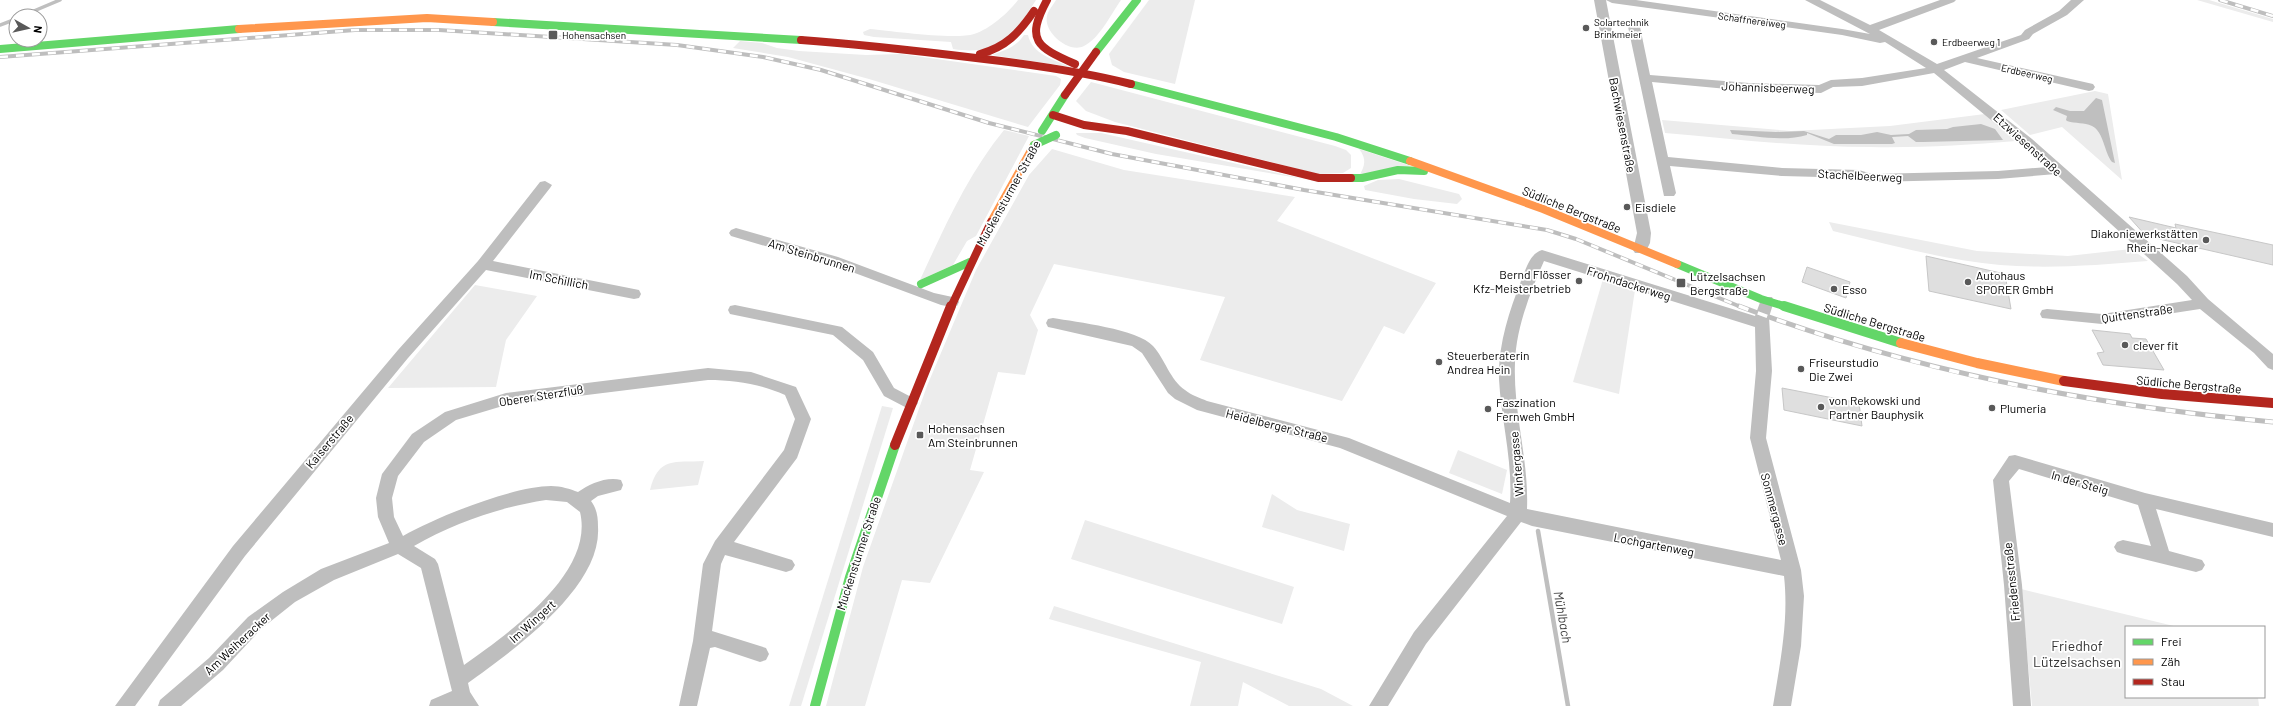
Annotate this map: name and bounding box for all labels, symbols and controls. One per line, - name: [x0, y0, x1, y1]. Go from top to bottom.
- north arrow: [8, 8, 48, 48]
- street label: Schaffnereiweg: [1717, 9, 1787, 31]
- place label: Solartechnik Brinkmeier: [1594, 16, 1649, 40]
- marker: Solartechnik Brinkmeier: [1581, 23, 1591, 33]
- text: N: [31, 25, 45, 34]
- marker: Hohensachsen: [547, 29, 559, 41]
- place label: Hohensachsen: [562, 29, 626, 41]
- place label: Erdbeerweg 1: [1942, 36, 2000, 48]
- marker: Erdbeerweg 1: [1929, 37, 1939, 47]
- street label: Erdbeerweg: [2000, 61, 2054, 85]
- street label: Bachwiesenstraße: [1607, 76, 1639, 174]
- street label: Johannisbeerweg: [1721, 78, 1815, 96]
- street label: Etzwiesenstraße: [1991, 110, 2065, 178]
- street label: Muckensturmer Straße: [973, 138, 1043, 248]
- street label: Stachelbeerweg: [1817, 166, 1903, 184]
- street label: Südliche Bergstraße: [1520, 183, 1624, 235]
- place label: Eisdiele: [1635, 200, 1676, 214]
- marker: Eisdiele: [1622, 202, 1632, 212]
- place label: Diakoniewerkstätten Rhein-Neckar: [2090, 226, 2199, 254]
- street label: Am Steinbrunnen: [767, 235, 857, 275]
- marker: Diakoniewerkstätten Rhein-Neckar: [2201, 235, 2211, 245]
- street label: Frohndackerweg: [1585, 263, 1673, 303]
- street label: Im Schillich: [528, 266, 590, 292]
- place label: Bernd Flösser Kfz-Meisterbetrieb: [1473, 267, 1572, 295]
- place label: Autohaus SPORER GmbH: [1976, 268, 2054, 296]
- place label: Lützelsachsen Bergstraße: [1690, 269, 1765, 297]
- marker: Bernd Flösser Kfz-Meisterbetrieb: [1574, 276, 1584, 286]
- marker: Lützelsachsen Bergstraße: [1675, 277, 1687, 289]
- marker: Autohaus SPORER GmbH: [1963, 277, 1973, 287]
- place label: Esso: [1842, 282, 1867, 296]
- marker: Esso: [1829, 284, 1839, 294]
- street label: Südliche Bergstraße: [1823, 300, 1927, 344]
- street label: Quittenstraße: [2101, 301, 2173, 325]
- place label: clever fit: [2133, 338, 2179, 352]
- marker: clever fit: [2120, 340, 2130, 350]
- place label: Steuerberaterin Andrea Hein: [1447, 348, 1530, 376]
- place label: Friseurstudio Die Zwei: [1809, 355, 1879, 383]
- marker: Steuerberaterin Andrea Hein: [1434, 357, 1444, 367]
- marker: Friseurstudio Die Zwei: [1796, 364, 1806, 374]
- street label: Südliche Bergstraße: [2136, 372, 2242, 396]
- street label: Oberer Sterzfluß: [498, 381, 584, 409]
- place label: von Rekowski und Partner Bauphysik: [1829, 393, 1924, 421]
- place label: Faszination Fernweh GmbH: [1496, 395, 1575, 423]
- place label: Plumeria: [2000, 401, 2046, 415]
- marker: von Rekowski und Partner Bauphysik: [1816, 402, 1826, 412]
- marker: Plumeria: [1987, 403, 1997, 413]
- marker: Faszination Fernweh GmbH: [1483, 404, 1493, 414]
- street label: Heidelberger Straße: [1225, 406, 1329, 444]
- street label: Kaiserstraße: [302, 411, 356, 471]
- place label: Hohensachsen Am Steinbrunnen: [928, 421, 1018, 449]
- marker: Hohensachsen Am Steinbrunnen: [915, 430, 925, 440]
- street label: Wintergasse: [1506, 431, 1526, 497]
- street label: In der Steig: [2050, 467, 2110, 497]
- street label: Sommergasse: [1759, 471, 1791, 547]
- street label: Muckensturmer Straße: [833, 494, 883, 612]
- street label: Lochgartenweg: [1613, 529, 1695, 559]
- street label: Friedensstraße: [2000, 542, 2022, 622]
- water label: Mühlbach: [1551, 590, 1575, 644]
- street label: Im Wingert: [506, 597, 558, 645]
- street label: Am Weiheracker: [201, 608, 273, 677]
- legend: [2125, 626, 2265, 698]
- text: Frei: [2161, 634, 2181, 648]
- park label: Friedhof Lützelsachsen: [2033, 637, 2121, 670]
- text: Zäh: [2161, 654, 2180, 668]
- text: Stau: [2161, 674, 2185, 688]

